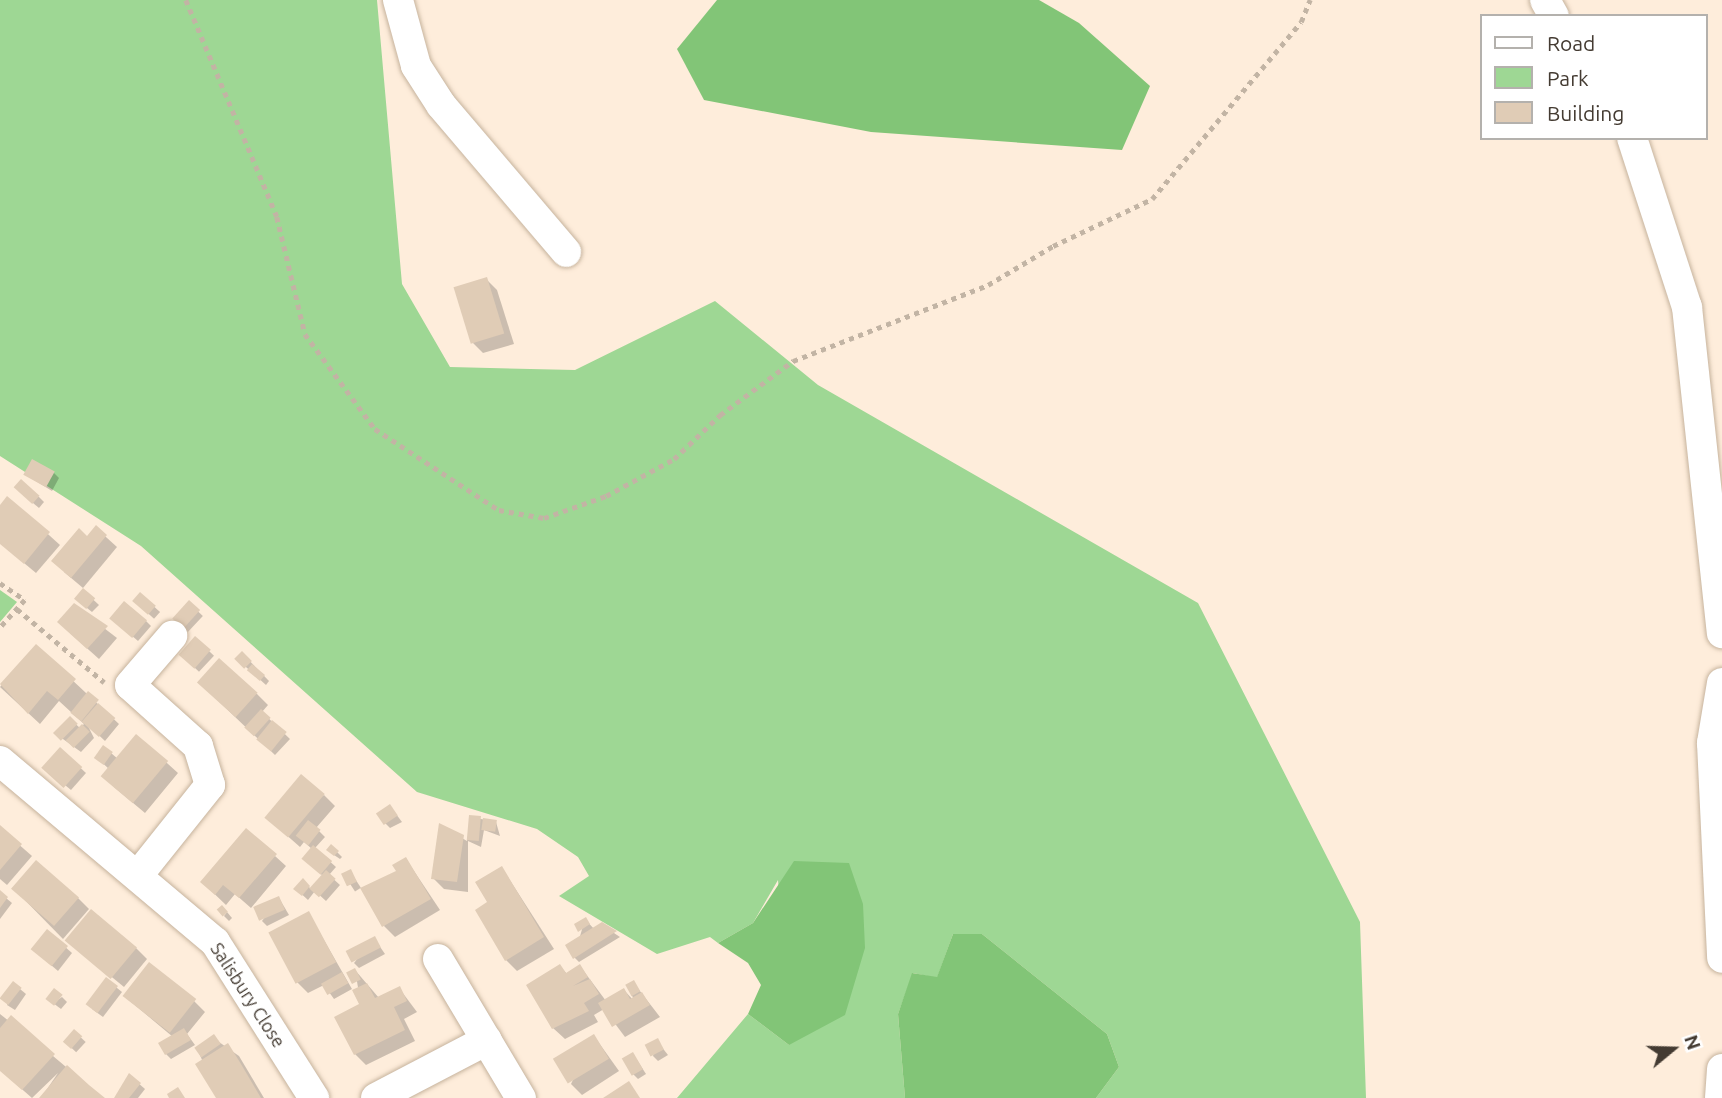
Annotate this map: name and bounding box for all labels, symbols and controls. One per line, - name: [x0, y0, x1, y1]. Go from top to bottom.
- legend: [1480, 14, 1708, 140]
- text: Road: [1547, 31, 1595, 55]
- text: Park: [1547, 66, 1589, 90]
- text: Building: [1547, 101, 1624, 125]
- street label: Salisbury Close: [206, 939, 290, 1051]
- north arrow: [1638, 1014, 1708, 1084]
- text: N: [1680, 1032, 1706, 1052]

